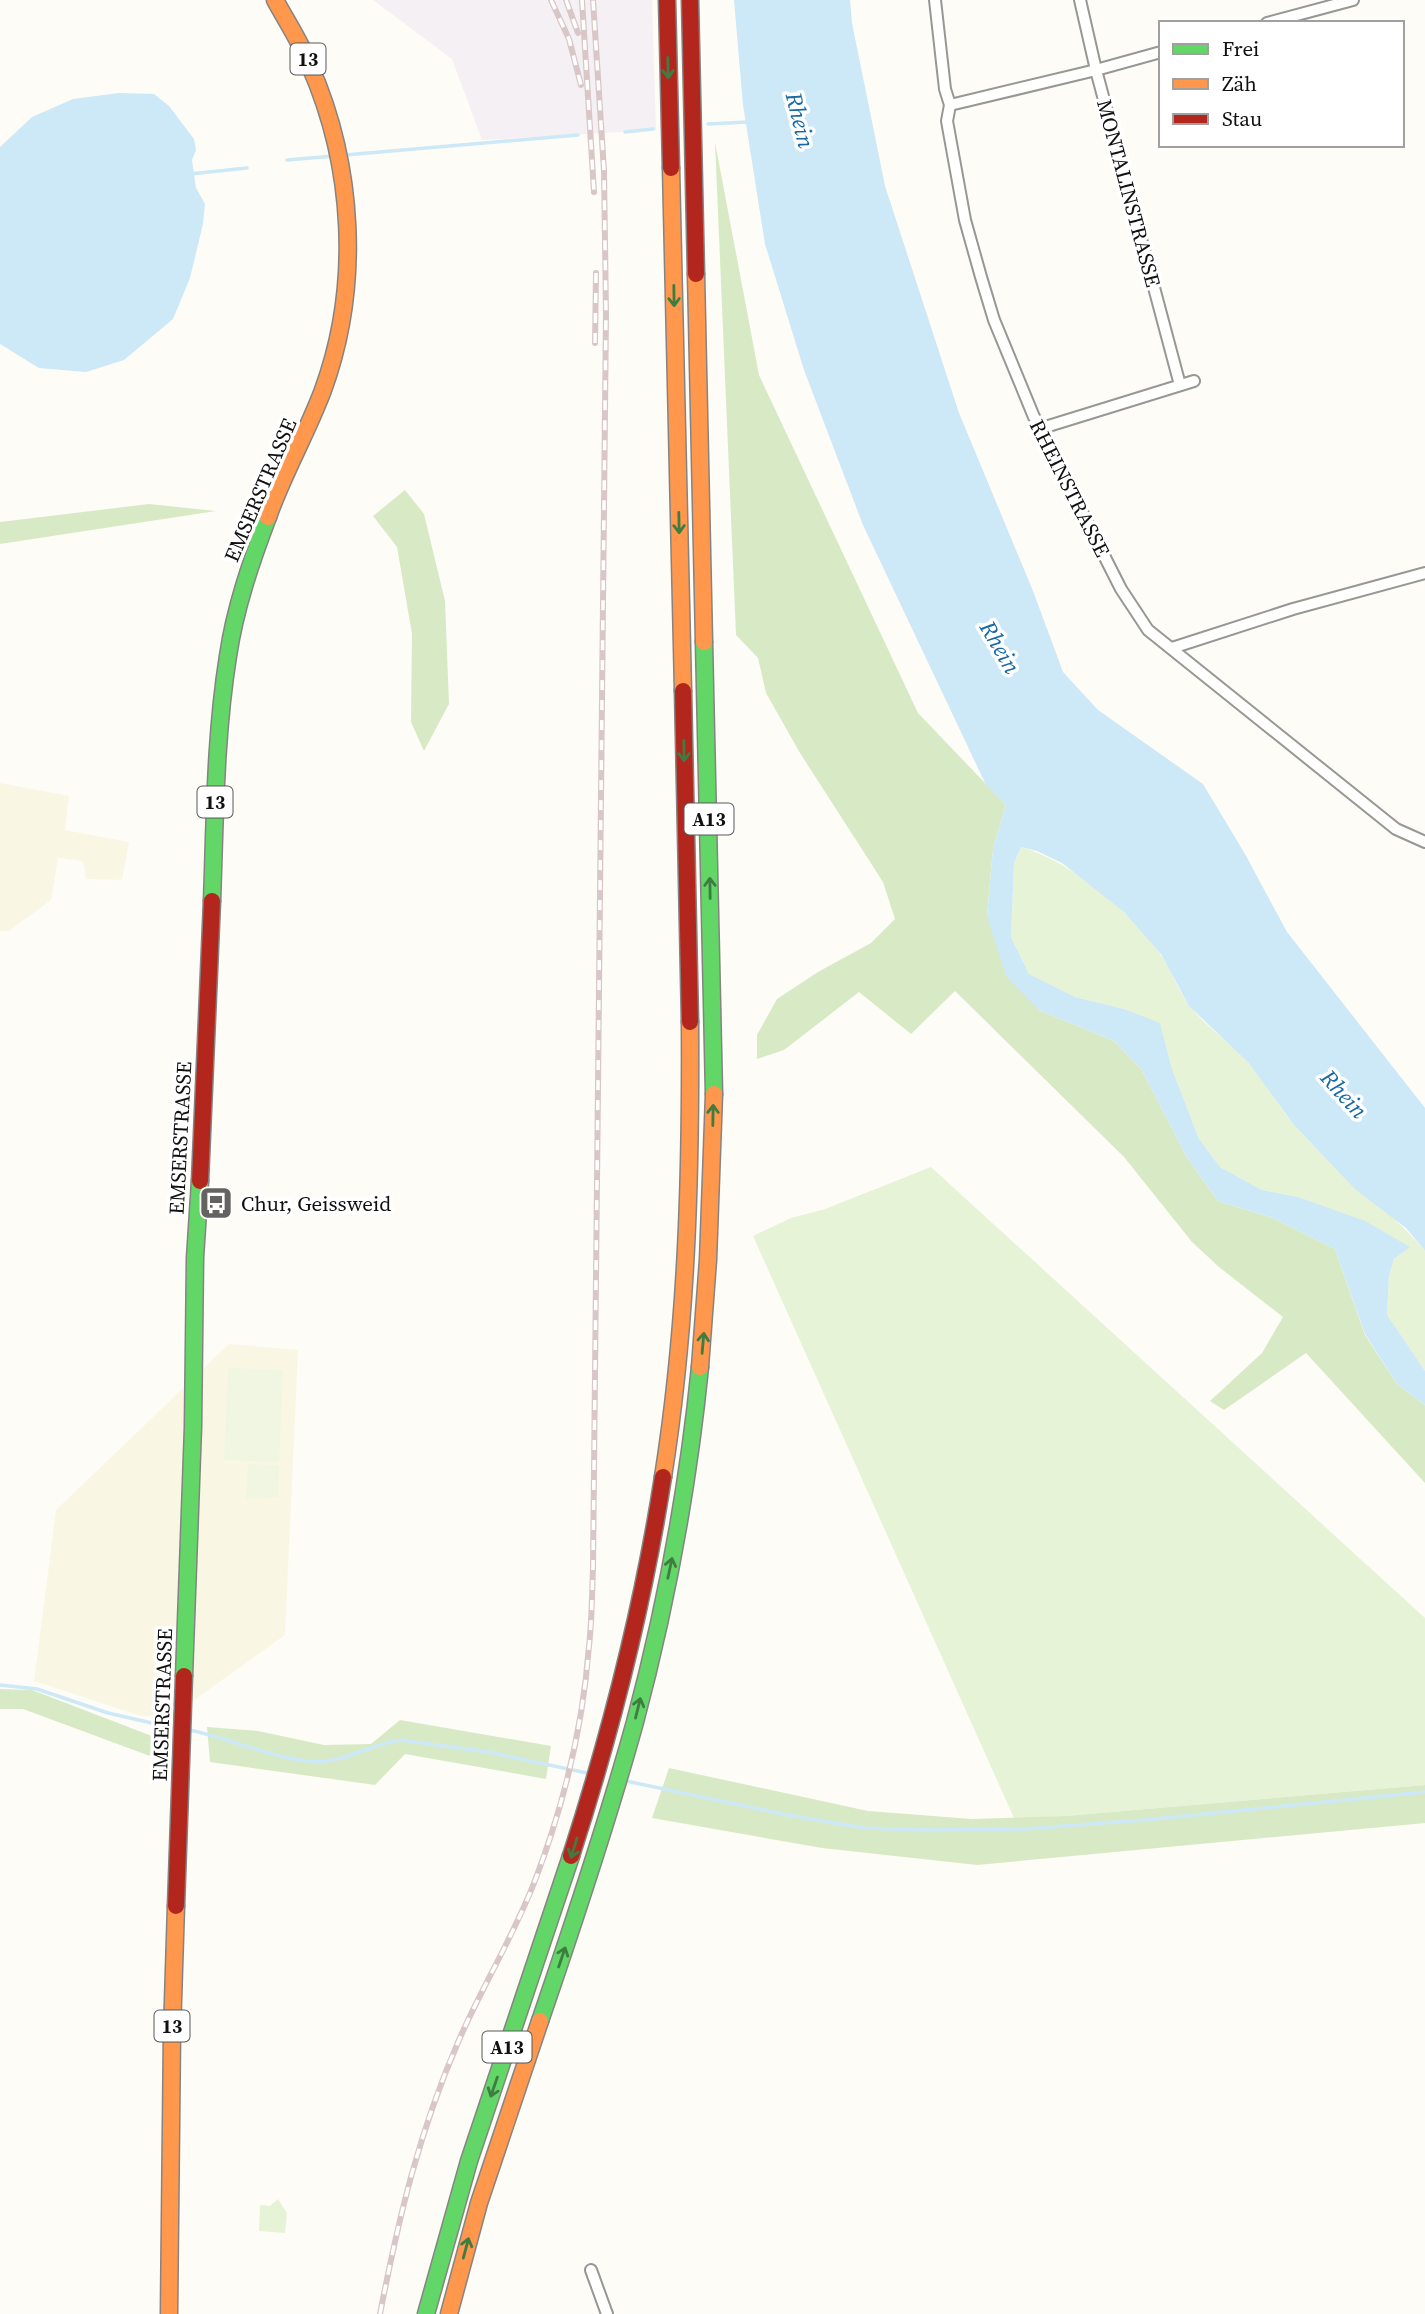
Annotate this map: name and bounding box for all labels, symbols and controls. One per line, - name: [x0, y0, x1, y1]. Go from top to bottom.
- legend: [1159, 21, 1404, 147]
- text: Frei: [1222, 34, 1259, 63]
- road number: 13: [290, 44, 326, 74]
- one-way arrow: [662, 56, 675, 79]
- text: Zäh: [1222, 69, 1257, 98]
- water label: Rhein: [777, 88, 822, 151]
- street label: MONTALINSTRASSE: [1090, 96, 1168, 290]
- text: Stau: [1222, 104, 1262, 133]
- one-way arrow: [667, 284, 680, 307]
- street label: EMSERSTRASSE: [217, 414, 303, 566]
- street label: RHEINSTRASSE: [1023, 414, 1117, 562]
- one-way arrow: [672, 511, 686, 534]
- water label: Rhein: [972, 614, 1028, 679]
- one-way arrow: [678, 739, 691, 762]
- road number: 13: [198, 786, 232, 818]
- road number: A13: [684, 804, 734, 834]
- one-way arrow: [703, 877, 717, 900]
- street label: EMSERSTRASSE: [162, 1061, 198, 1215]
- water label: Rhein: [1313, 1062, 1375, 1126]
- one-way arrow: [706, 1104, 720, 1127]
- bus stop icon: Chur, Geissweid: [197, 1184, 235, 1222]
- place label: Chur, Geissweid: [241, 1189, 391, 1218]
- one-way arrow: [696, 1332, 709, 1354]
- one-way arrow: [664, 1557, 678, 1580]
- street label: EMSERSTRASSE: [145, 1628, 179, 1782]
- one-way arrow: [632, 1697, 645, 1720]
- one-way arrow: [566, 1836, 579, 1858]
- one-way arrow: [557, 1946, 569, 1968]
- road number: 13: [154, 2010, 190, 2042]
- road number: A13: [482, 2032, 532, 2062]
- one-way arrow: [487, 2075, 499, 2097]
- one-way arrow: [460, 2237, 473, 2260]

